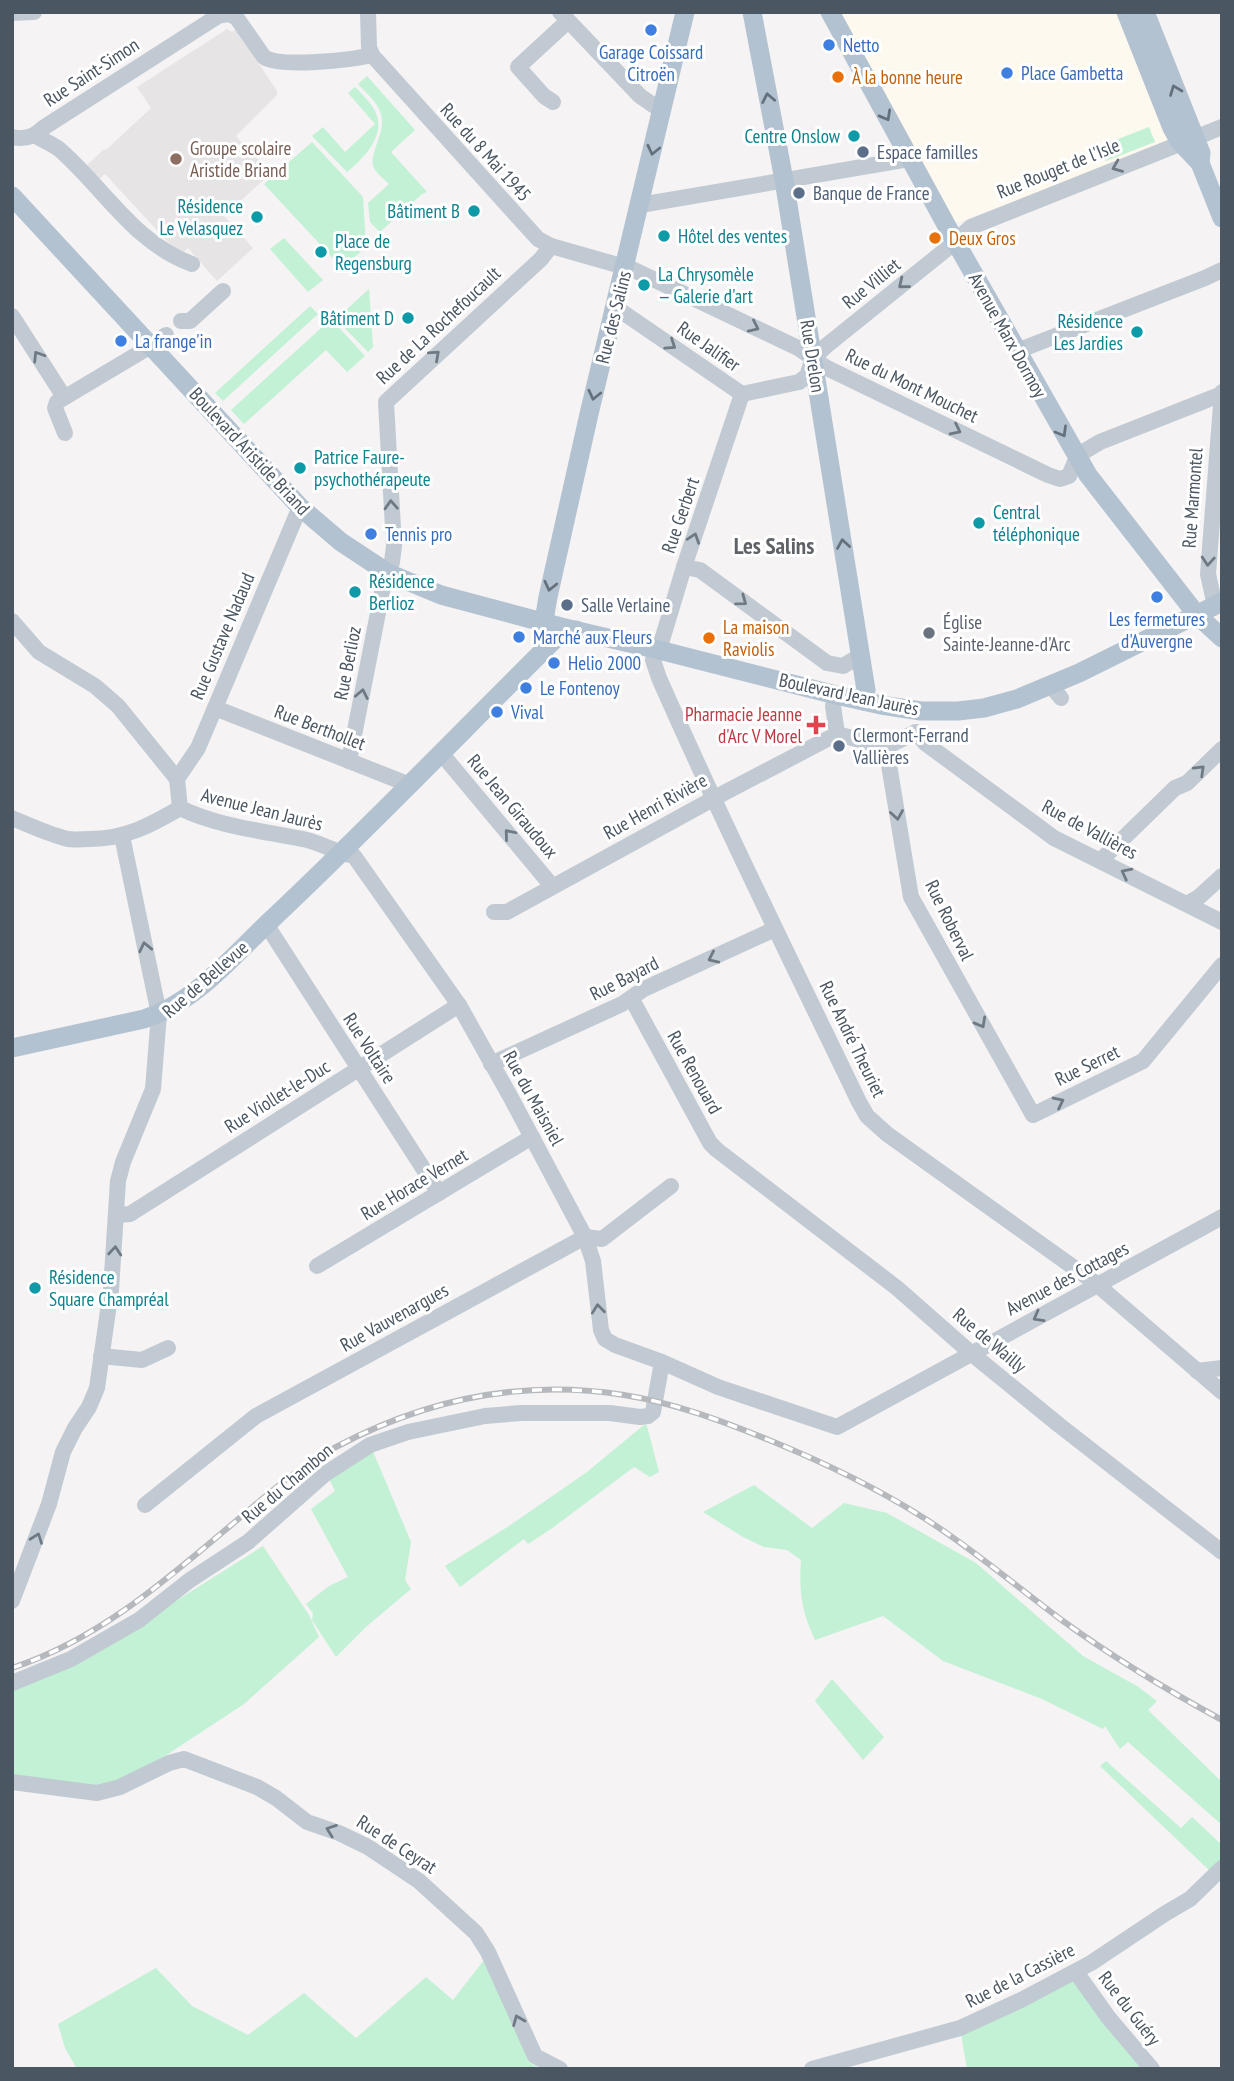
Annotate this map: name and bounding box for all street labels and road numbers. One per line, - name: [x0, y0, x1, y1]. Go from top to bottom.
- street label: Rue Saint-Simon: [39, 32, 143, 112]
- street label: Rue du 8 Mai 1945: [435, 98, 537, 206]
- street label: Rue Rouget de l'Isle: [993, 132, 1123, 204]
- street label: Rue Villiet: [837, 252, 905, 314]
- street label: Rue de La Rochefoucault: [371, 261, 506, 389]
- street label: Rue des Salins: [590, 268, 636, 366]
- street label: Avenue Marx Dormoy: [964, 268, 1053, 402]
- street label: Rue Jalifier: [673, 316, 746, 377]
- street label: Rue Drelon: [795, 318, 831, 394]
- street label: Rue du Mont Mouchet: [842, 343, 983, 428]
- street label: Boulevard Aristide Briand: [185, 382, 315, 520]
- street label: Rue Marmontel: [1177, 447, 1208, 549]
- street label: Rue Gerbert: [656, 473, 704, 556]
- street label: Rue Gustave Nadaud: [184, 569, 260, 703]
- street label: Rue Berlioz: [328, 624, 366, 702]
- street label: Boulevard Jean Jaurès: [777, 667, 921, 721]
- street label: Rue Berthollet: [271, 699, 370, 756]
- street label: Rue Jean Giraudoux: [462, 749, 564, 863]
- street label: Rue Henri Rivière: [599, 768, 711, 844]
- street label: Avenue Jean Jaurès: [199, 782, 325, 836]
- street label: Rue de Vallières: [1038, 794, 1142, 864]
- street label: Rue Roberval: [920, 876, 980, 965]
- street label: Rue de Bellevue: [157, 935, 253, 1023]
- street label: Rue Bayard: [586, 951, 662, 1005]
- street label: Rue André Theuriet: [815, 977, 892, 1102]
- street label: Rue Voltaire: [338, 1008, 402, 1088]
- street label: Rue Renouard: [662, 1026, 728, 1118]
- street label: Rue Serret: [1051, 1039, 1124, 1091]
- street label: Rue du Maisniel: [498, 1046, 570, 1150]
- street label: Rue Viollet-le-Duc: [220, 1054, 334, 1138]
- street label: Rue Horace Vernet: [356, 1142, 473, 1225]
- street label: Avenue des Cottages: [1002, 1236, 1132, 1320]
- street label: Rue Vauvenargues: [336, 1277, 452, 1357]
- street label: Rue de Wailly: [948, 1302, 1032, 1378]
- street label: Rue du Chambon: [237, 1438, 337, 1528]
- street label: Rue de Ceyrat: [353, 1809, 442, 1879]
- street label: Rue de la Cassière: [961, 1937, 1079, 2013]
- street label: Rue du Guéry: [1094, 1966, 1167, 2051]

